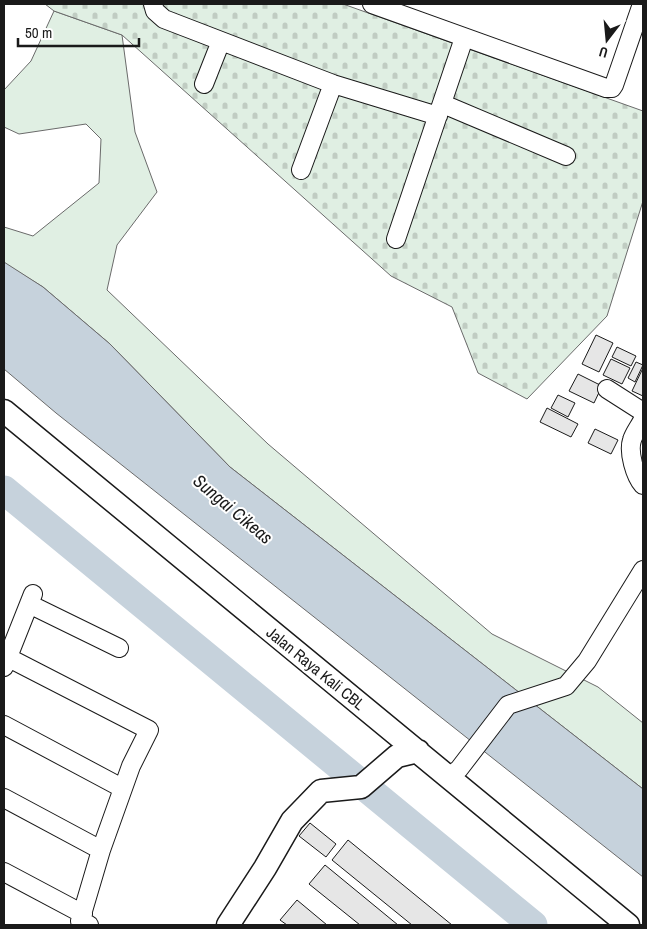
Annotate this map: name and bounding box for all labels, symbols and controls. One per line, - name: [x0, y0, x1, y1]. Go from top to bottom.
- scale bar: [18, 15, 139, 47]
- north arrow: [582, 15, 632, 65]
- text: 50 m: [25, 22, 52, 43]
- text: U: [597, 43, 610, 62]
- water label: Sungai Cikeas: [188, 468, 278, 550]
- street label: Jalan Raya Kali CBL: [262, 621, 371, 715]

